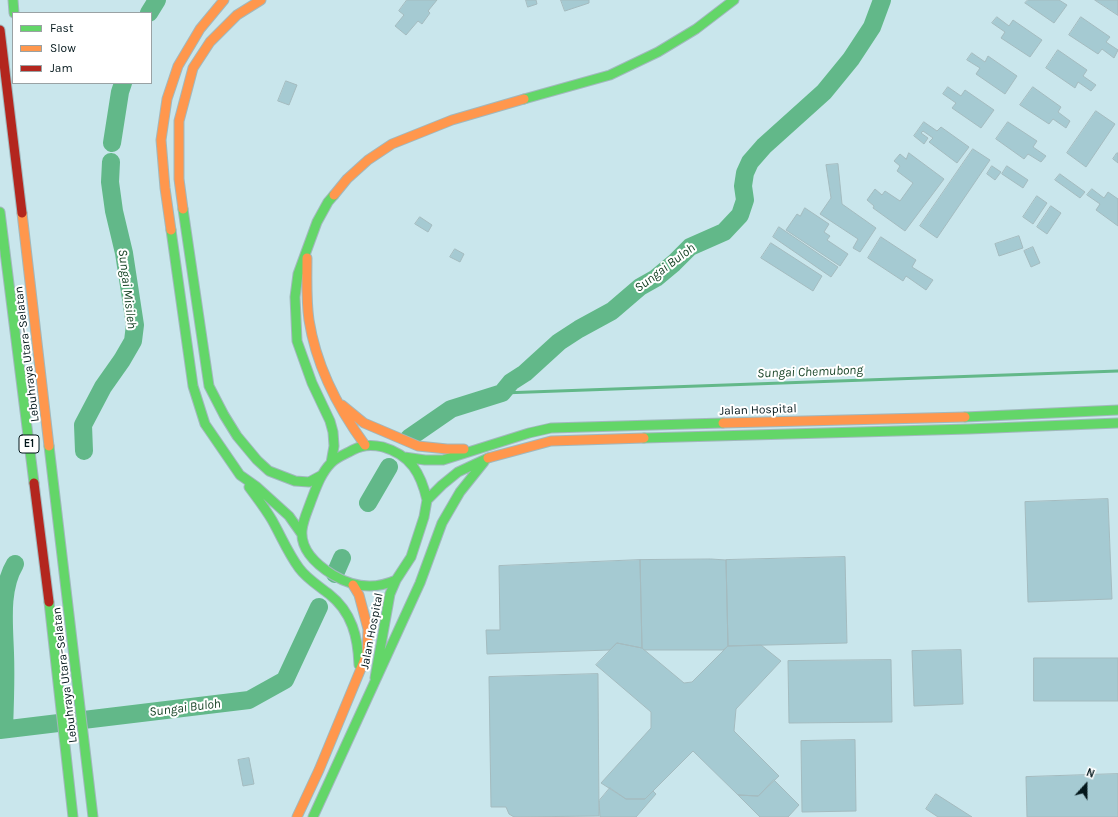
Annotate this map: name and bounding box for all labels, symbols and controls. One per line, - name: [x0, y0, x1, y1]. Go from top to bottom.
- legend: [12, 12, 152, 84]
- text: Fast: [50, 21, 73, 35]
- text: Slow: [50, 41, 76, 55]
- text: Jam: [50, 61, 73, 75]
- water label: Sungai Buloh: [632, 240, 698, 296]
- water label: Sungai Misileh: [114, 248, 140, 330]
- street label: Lebuhraya Utara–Selatan: [12, 285, 42, 423]
- water label: Sungai Chemubong: [757, 362, 863, 382]
- street label: Jalan Hospital: [719, 401, 797, 419]
- road number: E1: [19, 435, 39, 453]
- street label: Jalan Hospital: [358, 592, 386, 670]
- street label: Lebuhraya Utara–Selatan: [50, 606, 80, 744]
- water label: Sungai Buloh: [148, 696, 222, 720]
- north arrow: [1066, 765, 1106, 805]
- text: N: [1084, 766, 1096, 781]

